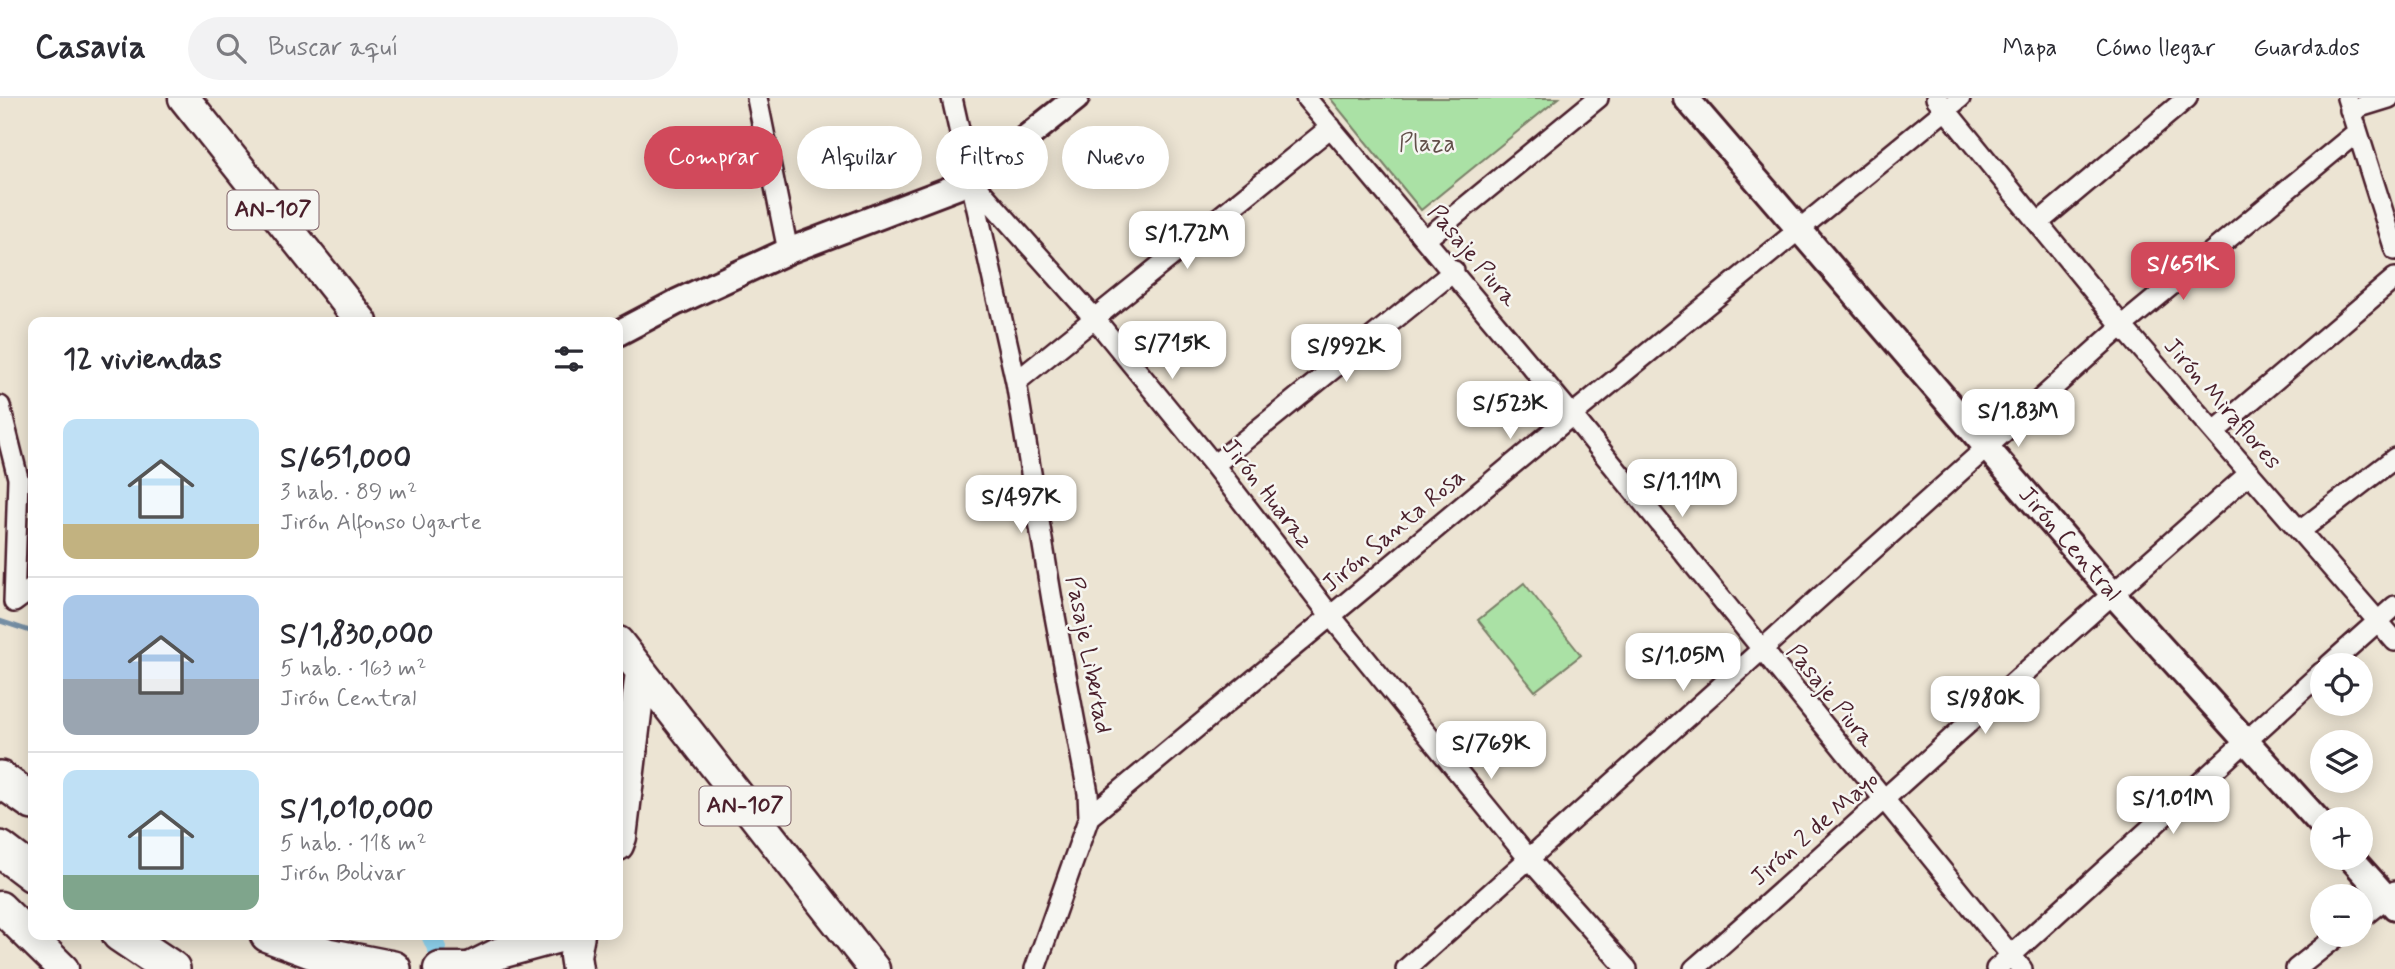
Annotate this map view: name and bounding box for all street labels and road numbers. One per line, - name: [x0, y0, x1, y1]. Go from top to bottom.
- road number: AN-107: [228, 190, 318, 230]
- street label: Pasaje Piura: [1420, 198, 1524, 314]
- street label: Jirón Miraflores: [2156, 332, 2288, 477]
- street label: Jirón Huaraz: [1214, 433, 1320, 555]
- street label: Jirón Santa Rosa: [1316, 462, 1472, 600]
- street label: Jirón Central: [2011, 480, 2128, 608]
- street label: Pasaje Libertad: [1058, 574, 1118, 736]
- street label: Pasaje Piura: [1779, 638, 1882, 755]
- street label: Jirón 2 de Mayo: [1744, 765, 1886, 893]
- road number: AN-107: [700, 786, 790, 826]

